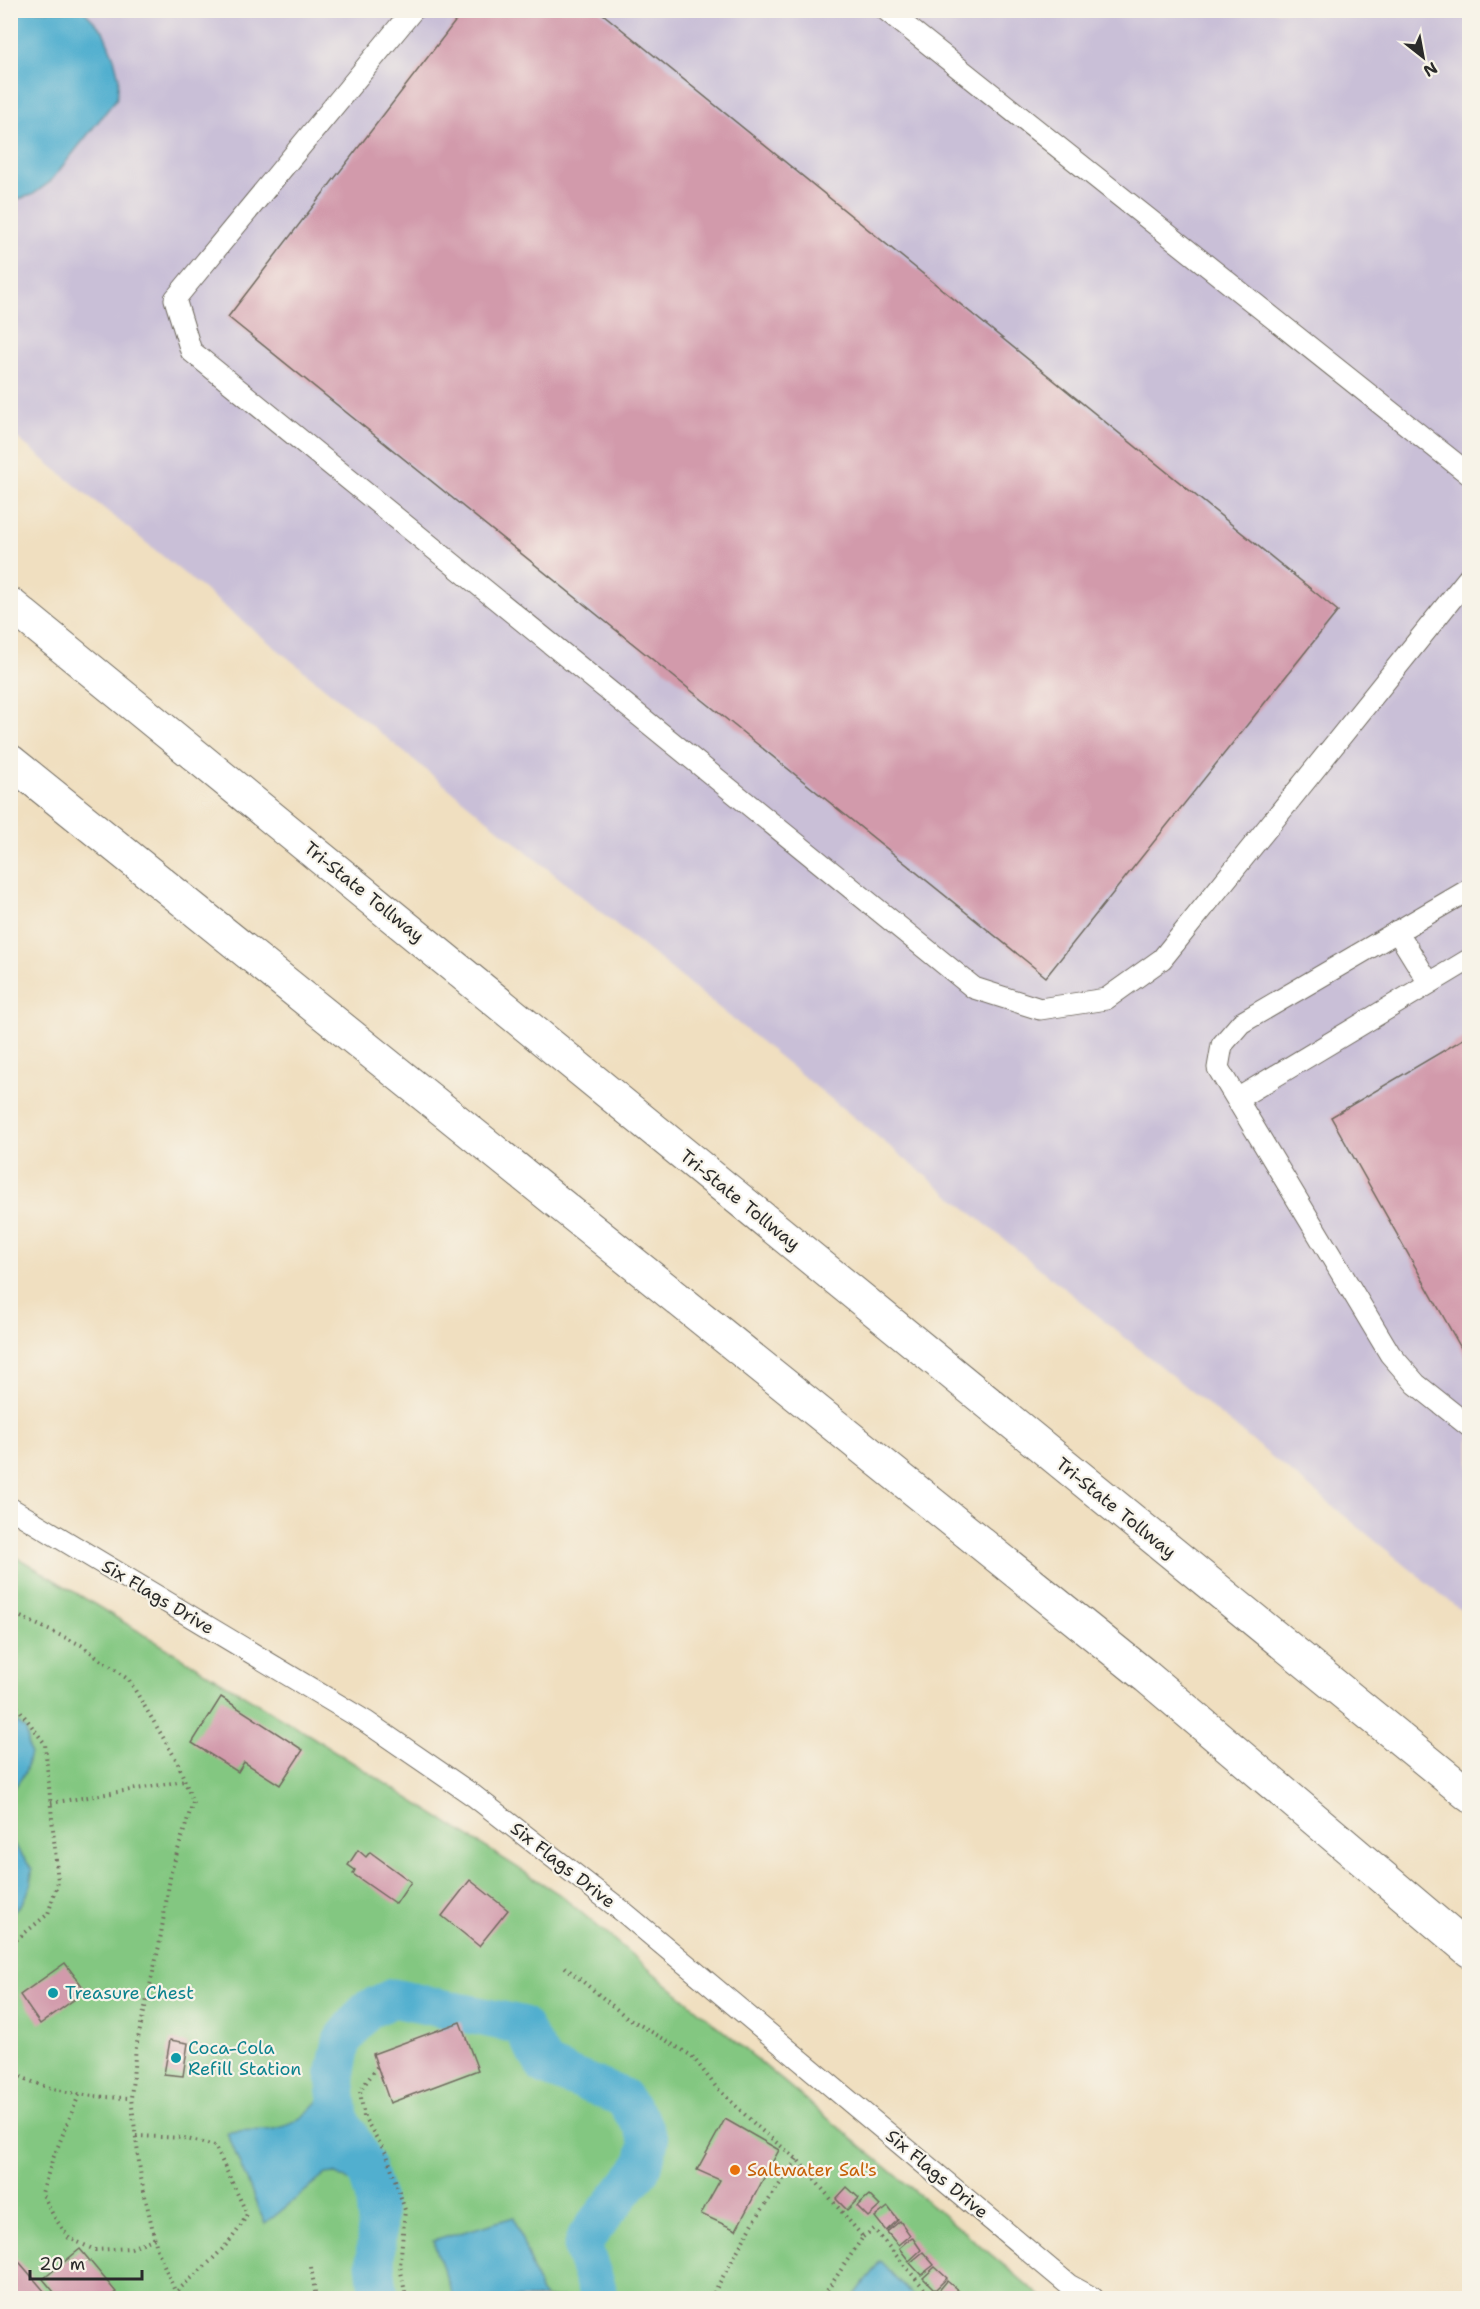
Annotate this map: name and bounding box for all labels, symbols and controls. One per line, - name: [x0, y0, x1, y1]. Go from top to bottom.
- north arrow: [1393, 27, 1453, 87]
- text: N: [1420, 57, 1441, 82]
- street label: Tri-State Tollway: [299, 836, 429, 948]
- street label: Tri-State Tollway: [675, 1144, 805, 1256]
- street label: Tri-State Tollway: [1051, 1452, 1181, 1564]
- street label: Six Flags Drive: [97, 1554, 219, 1640]
- street label: Six Flags Drive: [506, 1817, 620, 1913]
- place label: Treasure Chest: [65, 1981, 194, 2005]
- marker: Treasure Chest: [46, 1986, 60, 2000]
- place label: Coca-Cola Refill Station: [188, 2036, 301, 2081]
- marker: Coca-Cola Refill Station: [169, 2051, 183, 2065]
- street label: Six Flags Drive: [881, 2124, 993, 2224]
- place label: Saltwater Sal's: [747, 2158, 877, 2182]
- marker: Saltwater Sal's: [728, 2163, 742, 2177]
- scale bar: [30, 2243, 142, 2281]
- text: 20 m: [39, 2252, 85, 2276]

